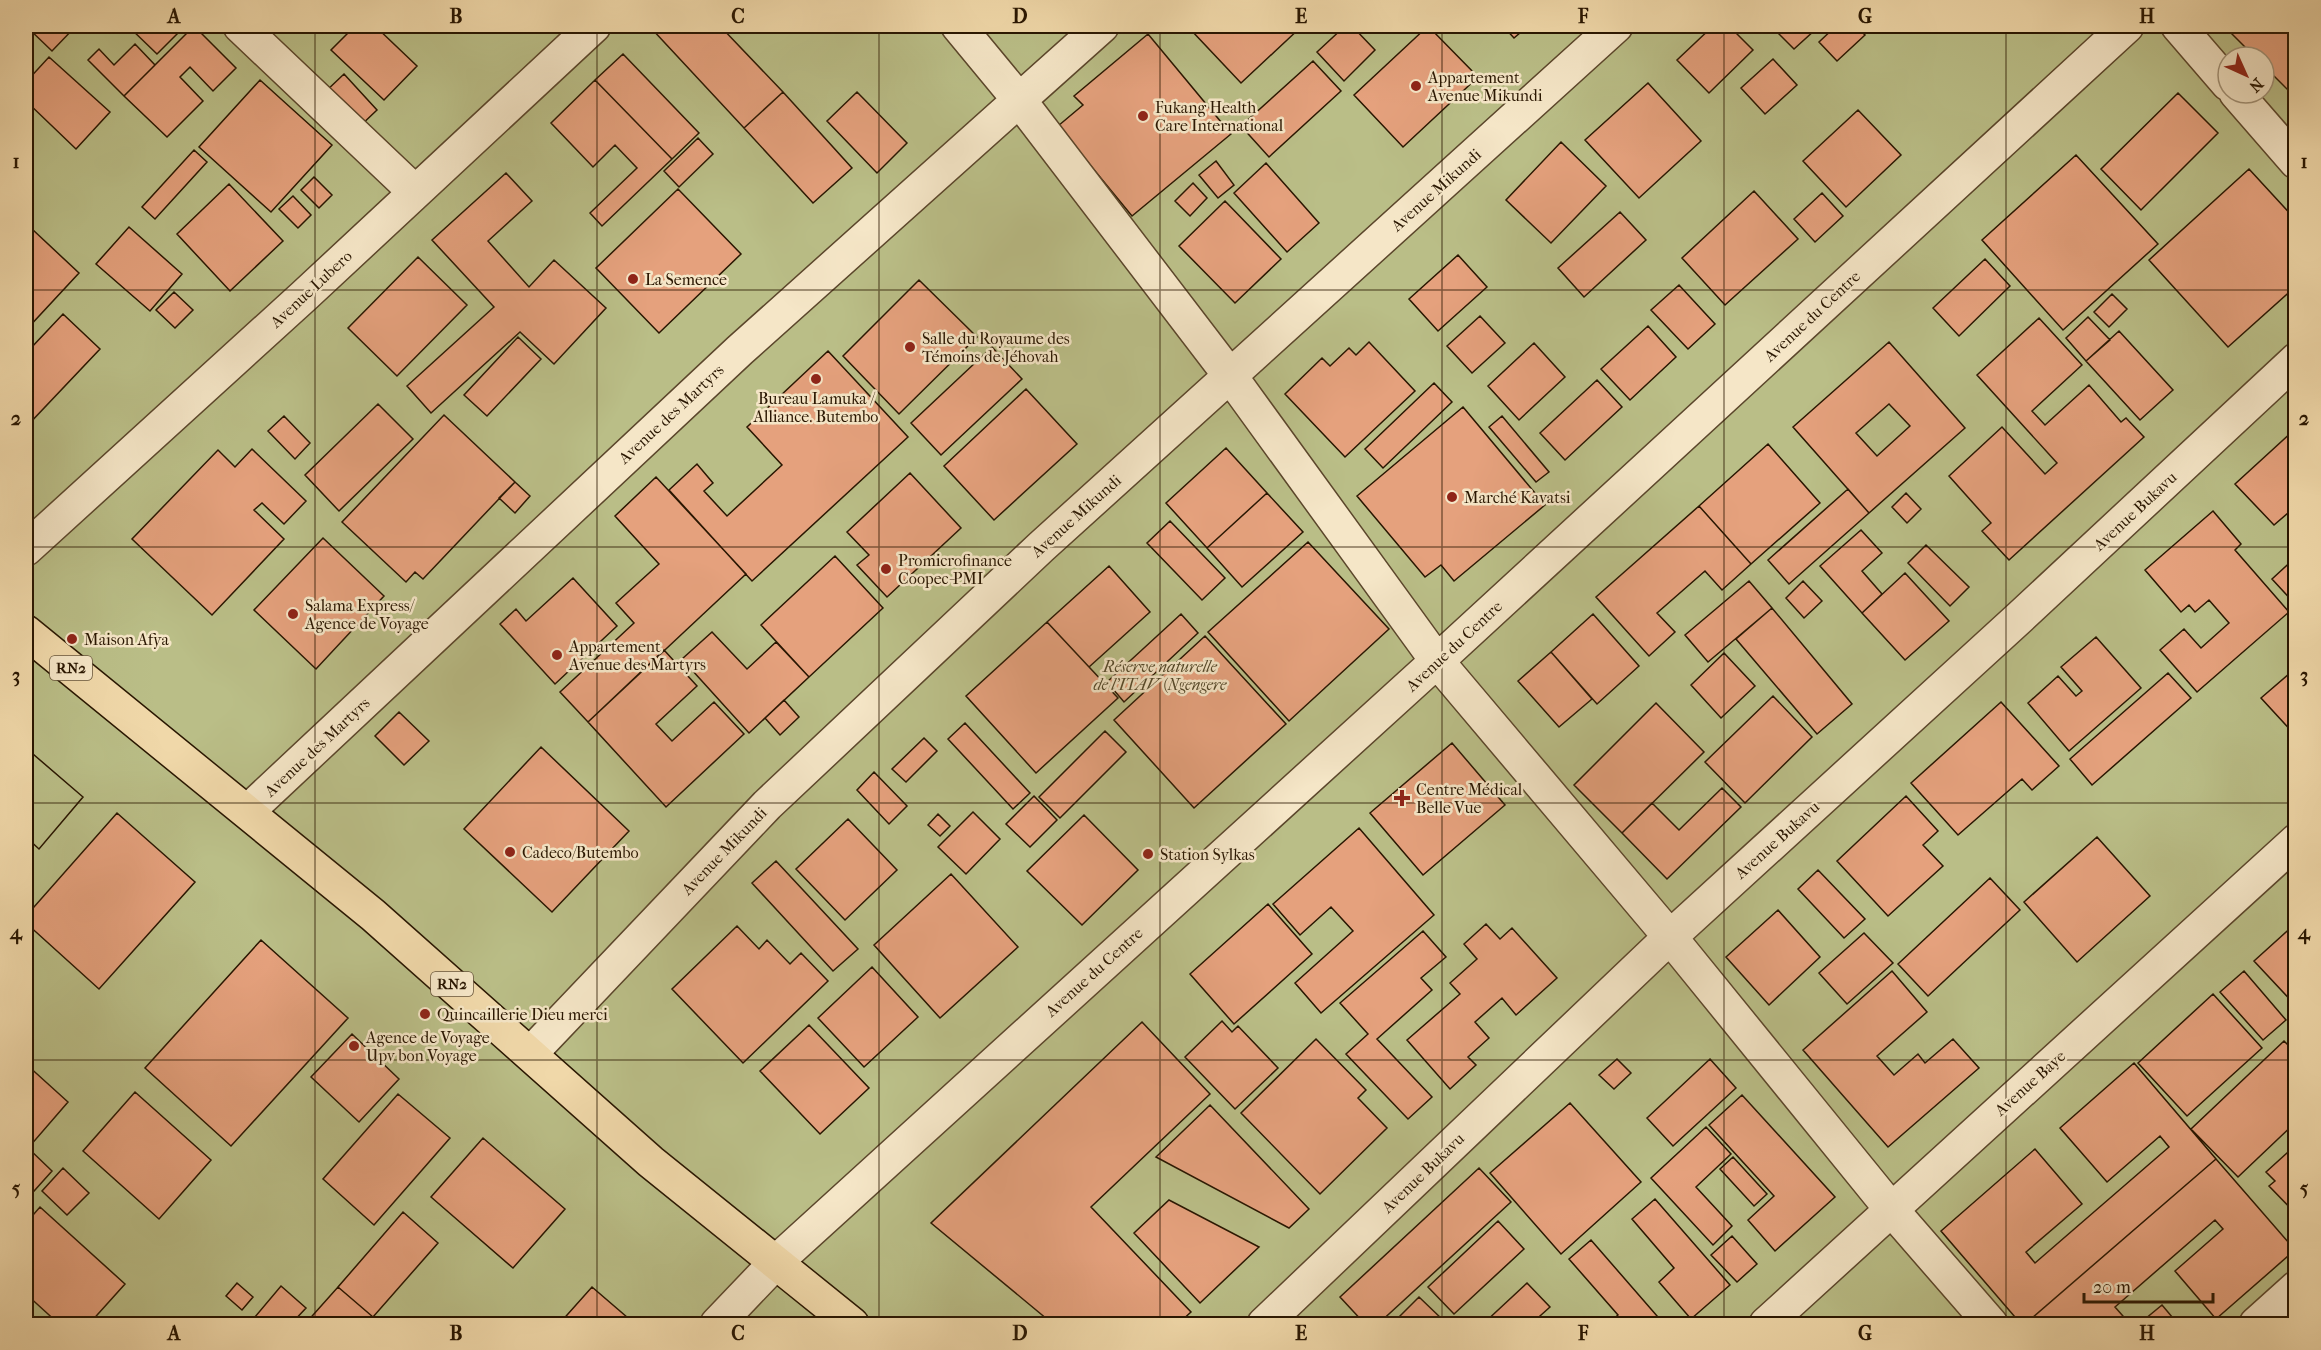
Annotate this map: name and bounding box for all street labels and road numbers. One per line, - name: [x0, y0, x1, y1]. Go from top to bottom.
- street label: Avenue Mikundi: [1386, 144, 1485, 236]
- street label: Avenue Lubero: [265, 246, 356, 332]
- street label: Avenue du Centre: [1759, 267, 1864, 366]
- street label: Avenue des Martyrs: [614, 360, 728, 468]
- street label: Avenue Bukavu: [2089, 468, 2181, 555]
- street label: Avenue Mikundi: [1026, 470, 1125, 562]
- street label: Avenue du Centre: [1401, 597, 1506, 696]
- road number: RN2: [50, 656, 92, 680]
- street label: Avenue des Martyrs: [260, 693, 374, 801]
- street label: Avenue Bukavu: [1730, 797, 1823, 884]
- street label: Avenue Mikundi: [677, 803, 771, 899]
- street label: Avenue du Centre: [1041, 923, 1147, 1021]
- road number: RN2: [431, 972, 473, 996]
- street label: Avenue Baye: [1990, 1046, 2069, 1120]
- street label: Avenue Bukavu: [1377, 1129, 1468, 1218]

